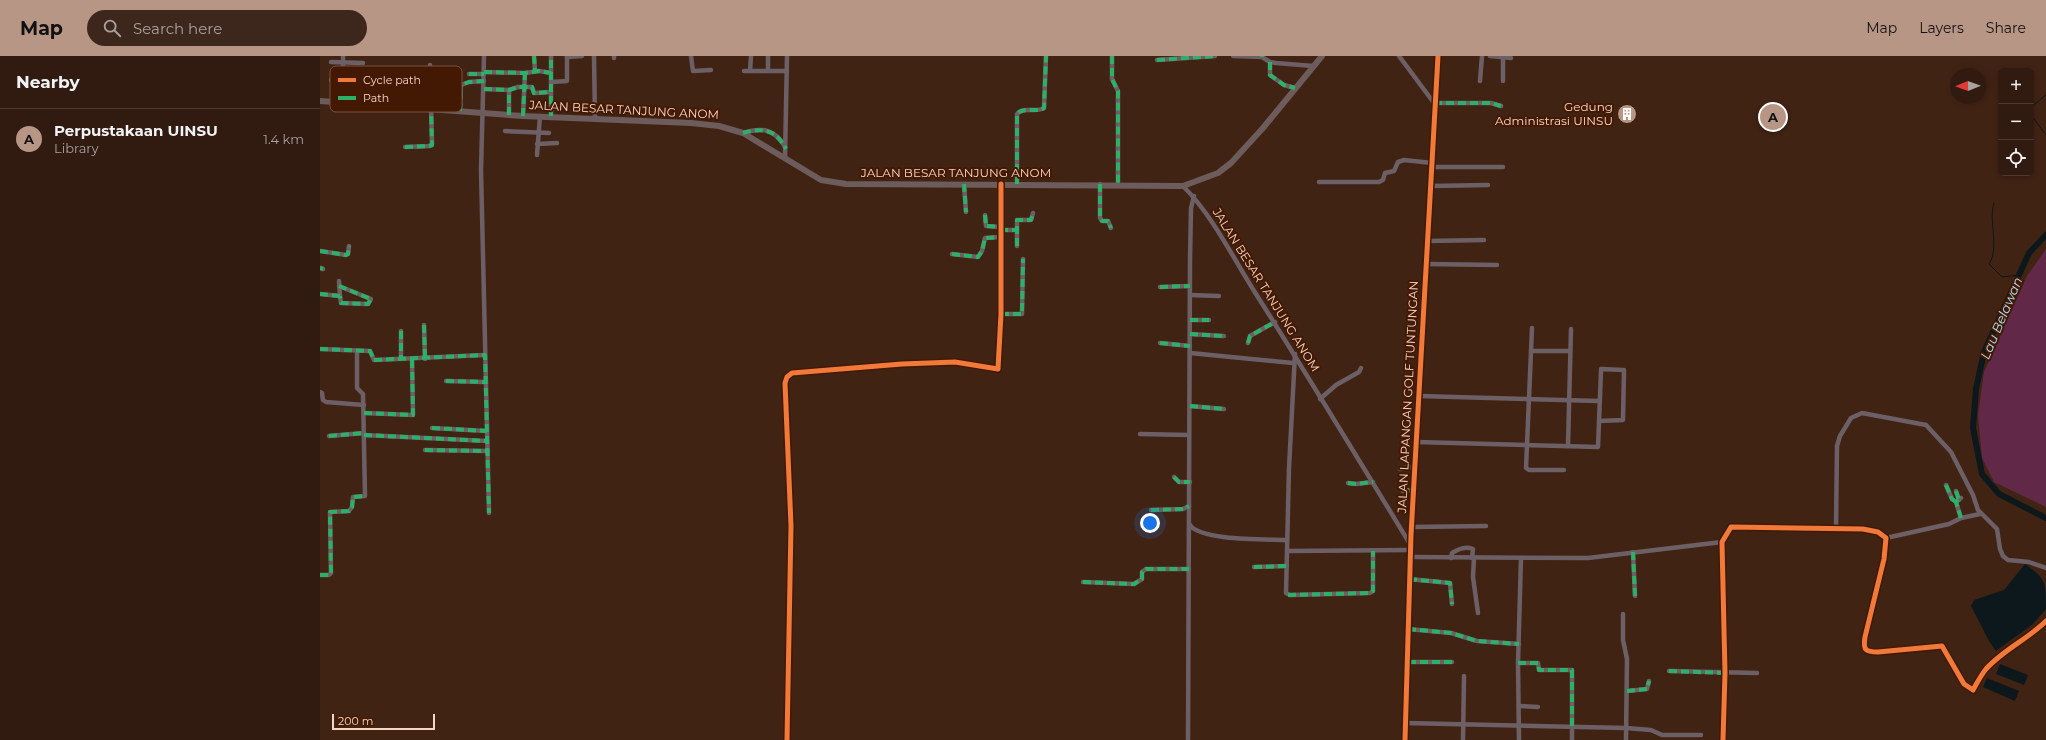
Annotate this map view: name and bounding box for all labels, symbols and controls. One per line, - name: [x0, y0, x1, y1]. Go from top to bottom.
- search box: [87, 10, 367, 46]
- text: Map: [20, 17, 63, 40]
- icon: search: [101, 17, 123, 39]
- text: Search here: [133, 19, 222, 38]
- text: Map: [1866, 19, 1897, 37]
- text: Layers: [1919, 19, 1964, 37]
- text: Share: [1986, 19, 2026, 37]
- legend: [330, 66, 462, 112]
- north arrow: [1950, 68, 1986, 104]
- map controls: [1998, 68, 2034, 176]
- button: +: [1998, 68, 2034, 104]
- text: Nearby: [16, 72, 80, 92]
- text: Cycle path: [363, 73, 421, 87]
- text: Path: [363, 91, 389, 105]
- street label: JALAN BESAR TANJUNG ANOM: [528, 97, 719, 122]
- place label: Gedung Administrasi UINSU: [1495, 99, 1613, 128]
- pin: A: [1760, 102, 1786, 132]
- building icon: Gedung Administrasi UINSU: [1616, 103, 1638, 125]
- button: −: [1998, 104, 2034, 140]
- text: Perpustakaan UINSU: [54, 121, 218, 140]
- text: A: [24, 131, 34, 147]
- text: 1.4 km: [263, 131, 304, 147]
- text: Library: [54, 140, 99, 156]
- button: locate: [1998, 140, 2034, 176]
- street label: JALAN BESAR TANJUNG ANOM: [860, 165, 1051, 180]
- street label: JALAN BESAR TANJUNG ANOM: [1209, 204, 1323, 374]
- water label: Lau Belawan: [1977, 275, 2025, 361]
- street label: JALAN LAPANGAN GOLF TUNTUNGAN: [1394, 280, 1421, 515]
- your location: [1140, 513, 1160, 533]
- scale bar: [332, 712, 435, 731]
- text: 200 m: [338, 714, 373, 728]

